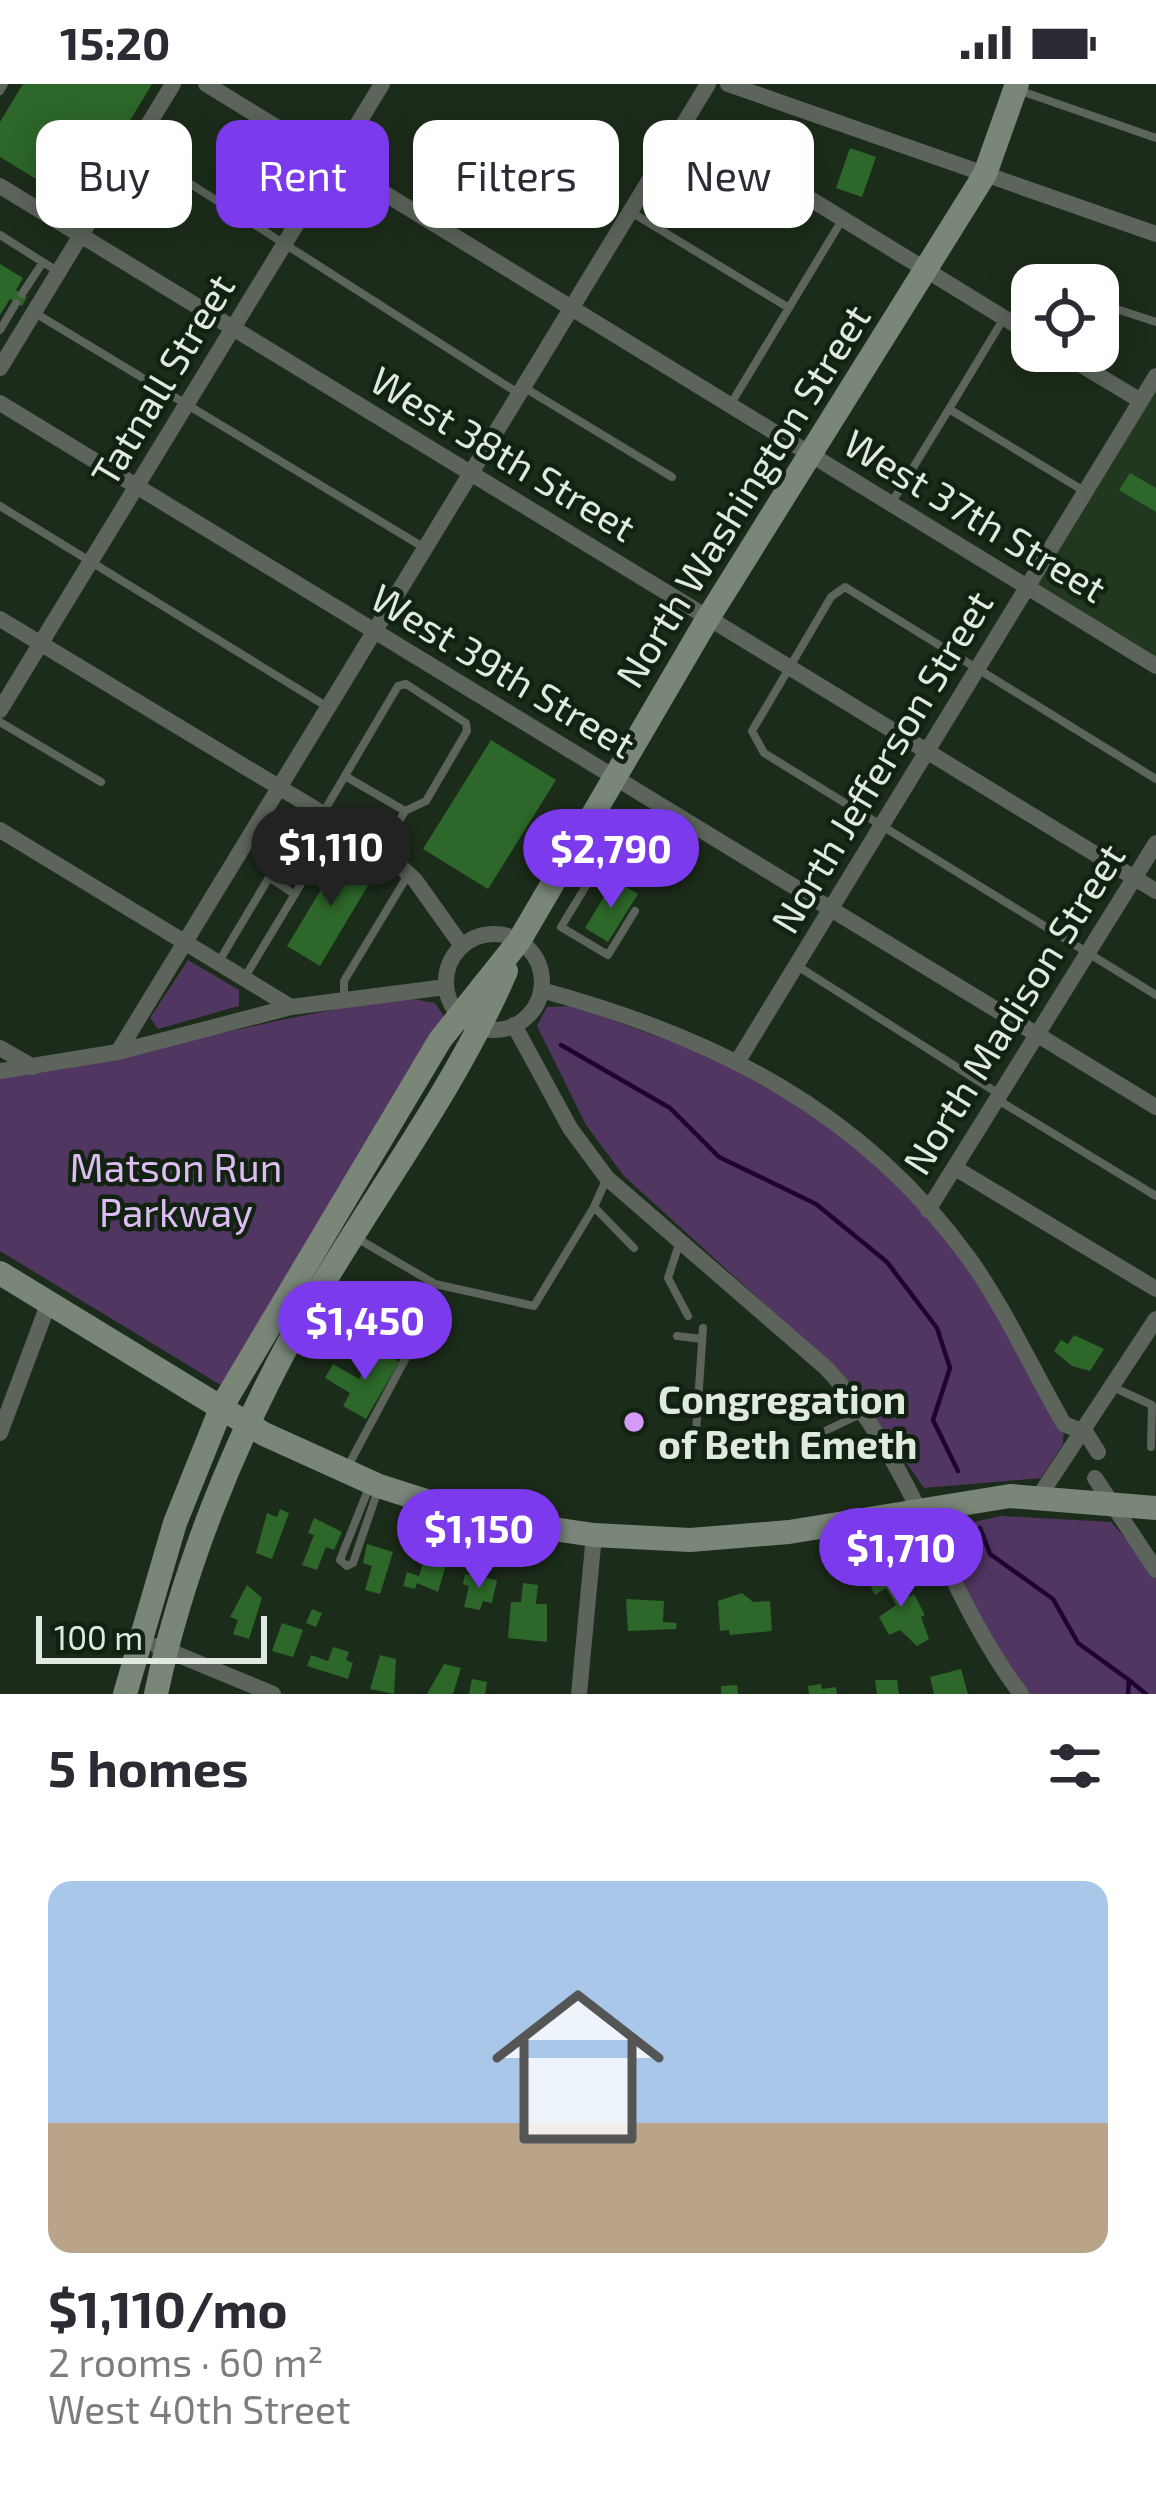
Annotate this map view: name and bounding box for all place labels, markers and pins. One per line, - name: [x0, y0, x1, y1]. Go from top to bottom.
- pin: $1,110: [233, 807, 429, 909]
- pin: $2,790: [513, 809, 709, 911]
- pin: $1,450: [267, 1281, 463, 1383]
- place label: Congregation of Beth Emeth: [658, 1375, 918, 1467]
- marker: Congregation of Beth Emeth: [621, 1409, 647, 1435]
- pin: $1,150: [381, 1489, 577, 1591]
- pin: $1,710: [803, 1508, 999, 1610]

